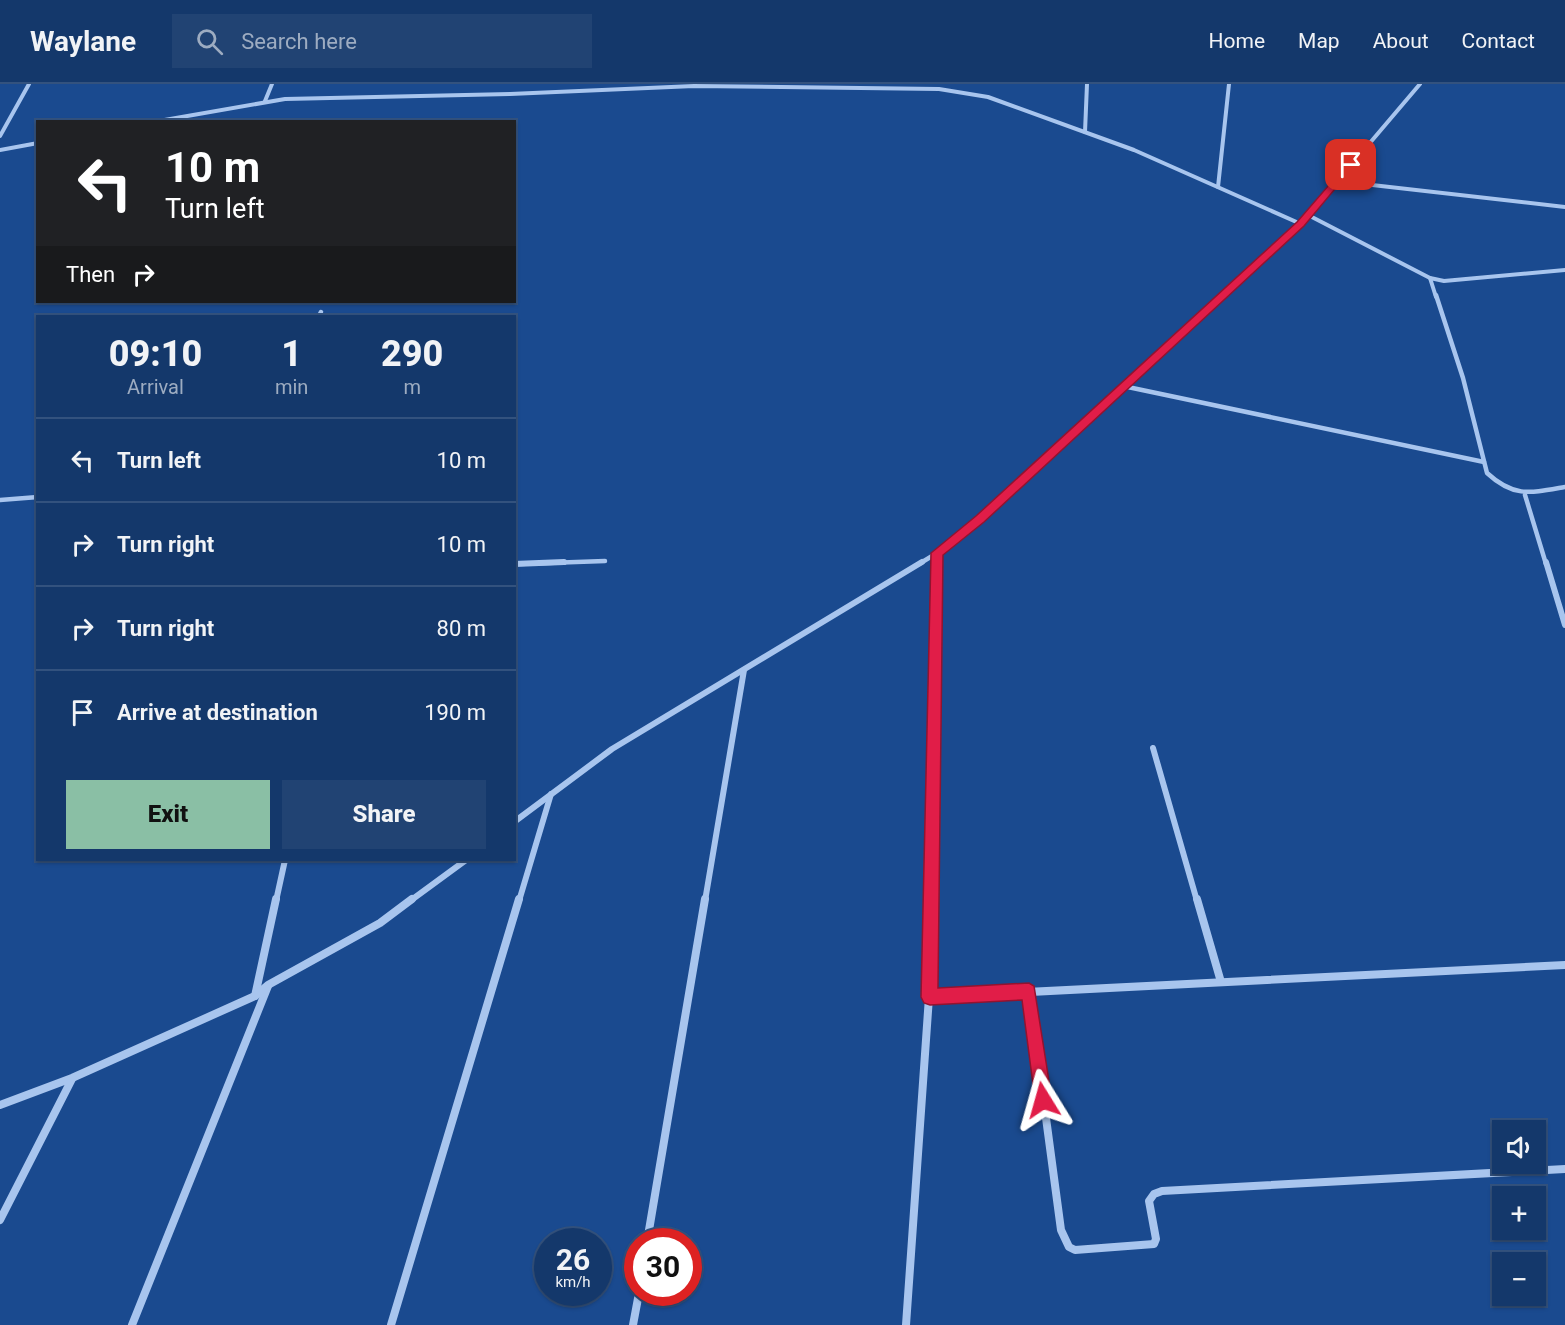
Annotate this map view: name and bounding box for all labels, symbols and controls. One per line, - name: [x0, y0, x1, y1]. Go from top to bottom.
- search box: [172, 14, 592, 68]
- text: Waylane: [30, 25, 136, 58]
- icon: search: [193, 25, 226, 58]
- text: Search here: [241, 29, 357, 54]
- text: Home: [1209, 29, 1265, 53]
- text: Map: [1298, 29, 1340, 53]
- text: About: [1373, 29, 1429, 53]
- text: Contact: [1462, 29, 1535, 53]
- pin: [1325, 139, 1376, 190]
- text: 10 m: [165, 143, 260, 192]
- icon: left: [66, 144, 144, 222]
- icon: arrive: [1334, 148, 1367, 181]
- text: Turn left: [165, 193, 265, 225]
- icon: right: [127, 258, 160, 291]
- text: Then: [66, 262, 115, 287]
- text: 09:10: [109, 333, 202, 375]
- text: 1: [281, 333, 302, 375]
- text: 290: [381, 333, 443, 375]
- text: Arrival: [127, 375, 184, 399]
- text: min: [275, 375, 308, 399]
- text: m: [403, 375, 421, 399]
- icon: left: [66, 444, 99, 477]
- text: Turn left: [117, 448, 201, 473]
- text: 10 m: [437, 448, 486, 473]
- icon: right: [66, 528, 99, 561]
- text: Turn right: [117, 532, 214, 557]
- text: 10 m: [437, 532, 486, 557]
- icon: right: [66, 612, 99, 645]
- text: Turn right: [117, 616, 214, 641]
- text: 80 m: [437, 616, 486, 641]
- icon: arrive: [66, 696, 99, 729]
- text: Arrive at destination: [117, 700, 318, 725]
- text: 190 m: [424, 700, 486, 725]
- button: Exit: [66, 780, 270, 849]
- button: Share: [282, 780, 486, 849]
- position arrow: [1011, 1068, 1075, 1132]
- map controls: [1492, 1120, 1546, 1306]
- button: sound: [1492, 1120, 1546, 1174]
- button: +: [1492, 1186, 1546, 1240]
- speed limit sign: 30: [624, 1228, 702, 1306]
- text: 26: [556, 1242, 590, 1277]
- button: −: [1492, 1252, 1546, 1306]
- text: km/h: [555, 1273, 591, 1291]

